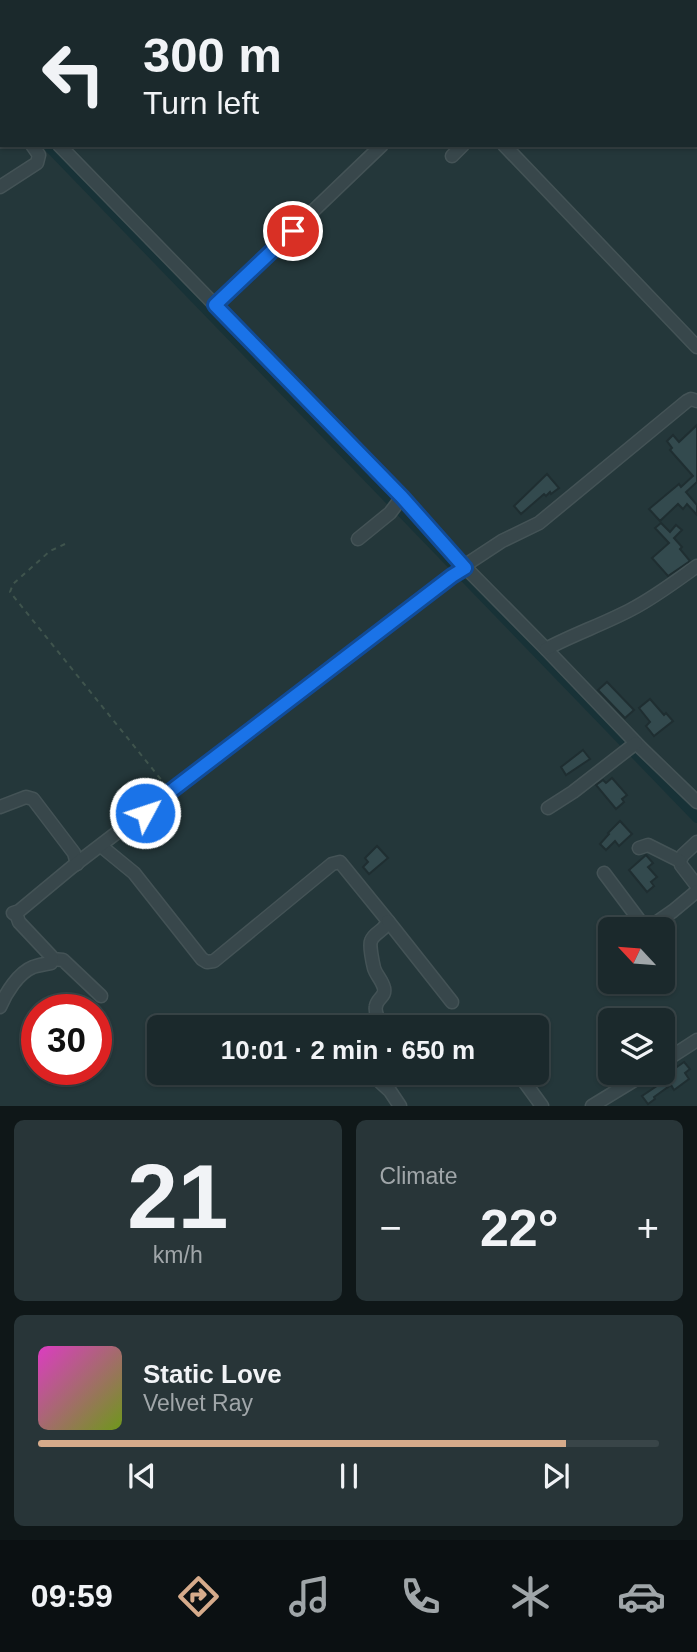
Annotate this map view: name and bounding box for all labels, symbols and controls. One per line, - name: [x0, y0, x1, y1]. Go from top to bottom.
- icon: left: [28, 28, 119, 119]
- text: 300 m: [143, 28, 282, 82]
- text: Turn left: [143, 85, 259, 121]
- pin: [263, 201, 323, 261]
- icon: arrive: [274, 212, 312, 250]
- position arrow: [108, 776, 182, 850]
- north arrow: [598, 917, 676, 994]
- map controls: [598, 917, 675, 1085]
- speed limit sign: 30: [21, 994, 112, 1085]
- button: layers: [598, 1008, 675, 1085]
- text: 10:01 · 2 min · 650 m: [221, 1035, 475, 1065]
- text: 21: [127, 1146, 228, 1247]
- text: Climate: [380, 1163, 457, 1189]
- text: 22°: [480, 1199, 559, 1257]
- text: −: [380, 1207, 402, 1249]
- text: +: [637, 1207, 659, 1249]
- text: km/h: [153, 1242, 203, 1268]
- text: Static Love: [143, 1359, 282, 1389]
- text: Velvet Ray: [143, 1390, 253, 1416]
- icon: previous: [123, 1457, 161, 1495]
- icon: pause: [330, 1457, 368, 1495]
- icon: next: [537, 1457, 575, 1495]
- icon: directions: [174, 1572, 223, 1621]
- icon: music: [285, 1572, 334, 1621]
- icon: phone: [396, 1572, 445, 1621]
- icon: climate: [506, 1572, 555, 1621]
- icon: car: [617, 1572, 666, 1621]
- text: 09:59: [31, 1578, 113, 1614]

